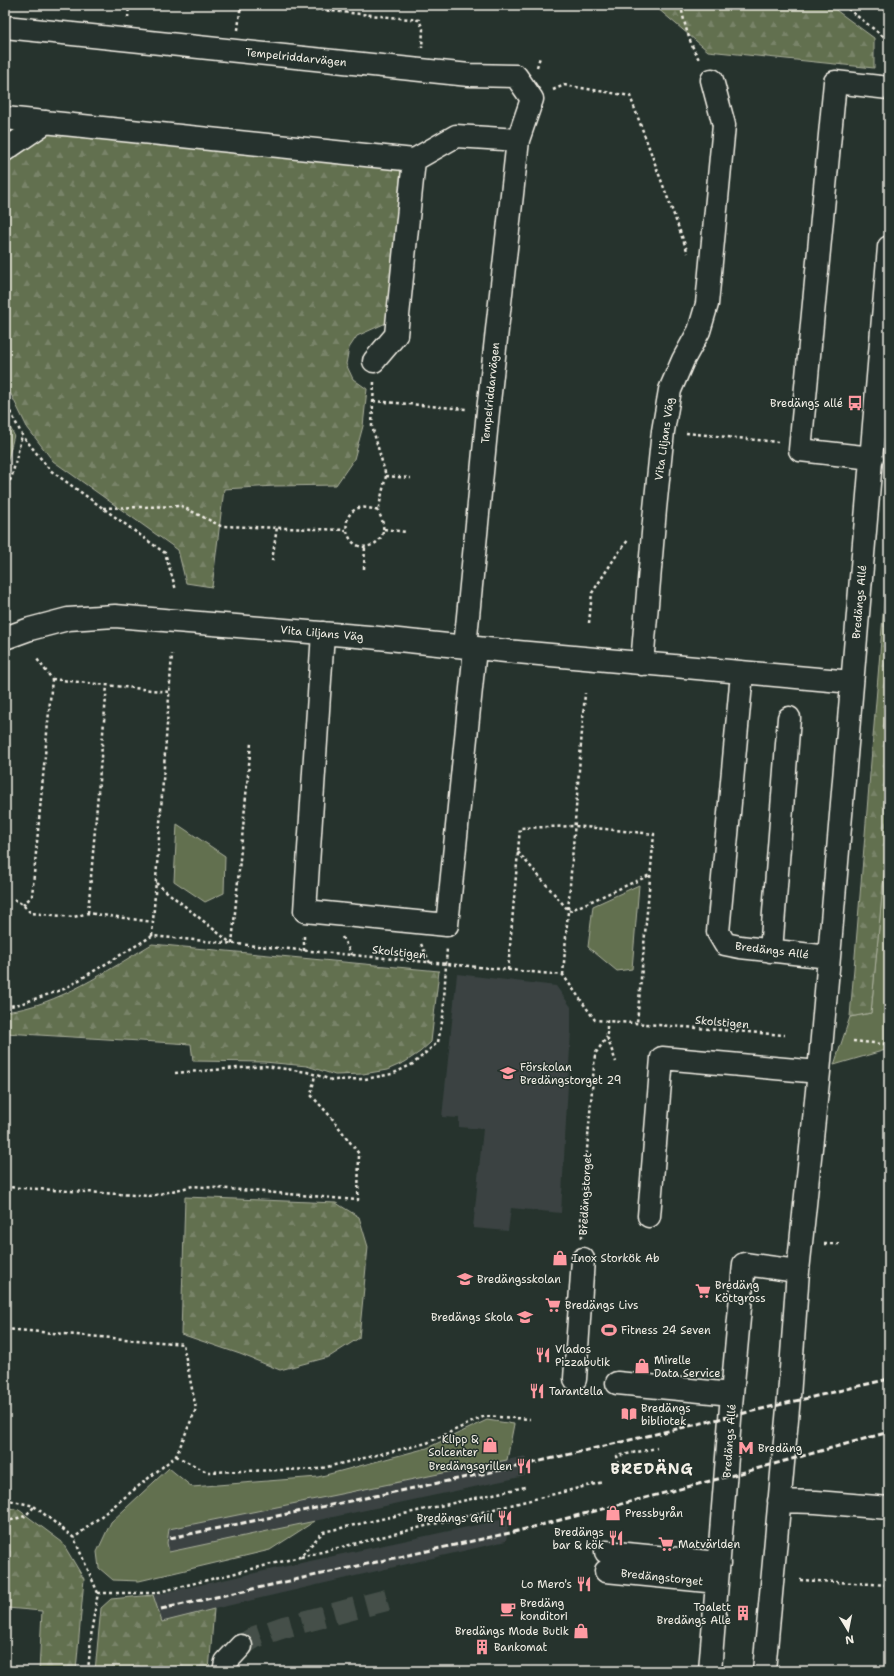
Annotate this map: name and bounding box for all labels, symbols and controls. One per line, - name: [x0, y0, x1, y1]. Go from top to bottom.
- street label: Tempelriddarvägen: [244, 45, 348, 70]
- street label: Tempelriddarvägen: [478, 341, 503, 445]
- bus stop icon: Bredängs allé: [846, 394, 864, 412]
- street label: Vita Liljans Väg: [651, 396, 678, 482]
- place label: Bredängs allé: [770, 396, 843, 411]
- street label: Bredängs Allé: [849, 564, 870, 640]
- street label: Vita Liljans Väg: [280, 622, 365, 645]
- street label: Bredängs Allé: [734, 939, 810, 962]
- street label: Skolstigen: [371, 942, 427, 963]
- street label: Skolstigen: [694, 1013, 750, 1032]
- place label: Förskolan Bredängstorget 29: [520, 1060, 621, 1088]
- school or university icon: Förskolan Bredängstorget 29: [499, 1064, 517, 1082]
- street label: Bredängstorget: [576, 1152, 595, 1236]
- shop icon: Inox Storkök Ab: [551, 1249, 569, 1267]
- place label: Inox Storkök Ab: [572, 1251, 659, 1266]
- school or university icon: Bredängsskolan: [456, 1270, 474, 1288]
- place label: Bredängsskolan: [477, 1272, 561, 1287]
- place label: Bredäng Köttgross: [715, 1278, 766, 1306]
- supermarket icon: Bredäng Köttgross: [694, 1282, 712, 1300]
- supermarket icon: Bredängs Livs: [544, 1296, 562, 1314]
- place label: Bredängs Livs: [565, 1298, 638, 1313]
- school or university icon: Bredängs Skola: [516, 1308, 534, 1326]
- place label: Bredängs Skola: [431, 1310, 513, 1325]
- sports icon: Fitness 24 Seven: [600, 1321, 618, 1339]
- place label: Fitness 24 Seven: [621, 1323, 711, 1338]
- place label: Vlados Pizzabutik: [555, 1342, 610, 1370]
- restaurant icon: Vlados Pizzabutik: [534, 1346, 552, 1364]
- place label: Mirelle Data Service: [654, 1353, 720, 1381]
- shop icon: Mirelle Data Service: [633, 1357, 651, 1375]
- restaurant icon: Tarantella: [528, 1382, 546, 1400]
- place label: Tarantella: [549, 1384, 603, 1399]
- place label: Bredängs bibliotek: [641, 1401, 691, 1429]
- street label: Bredängs Allé: [719, 1404, 740, 1479]
- library icon: Bredängs bibliotek: [620, 1405, 638, 1423]
- place label: Klipp & Solcenter: [428, 1432, 478, 1460]
- shop icon: Klipp & Solcenter: [481, 1436, 499, 1454]
- metro station icon: Bredäng: [737, 1439, 755, 1457]
- place label: Bredäng: [758, 1441, 803, 1456]
- restaurant icon: Bredängsgrillen: [515, 1457, 533, 1475]
- place label: Bredängsgrillen: [429, 1459, 512, 1474]
- district label: BREDÄNG: [611, 1459, 693, 1479]
- shop icon: Pressbyrån: [604, 1504, 622, 1522]
- place label: Pressbyrån: [625, 1506, 683, 1521]
- restaurant icon: Bredängs Grill: [496, 1509, 514, 1527]
- place label: Bredängs Grill: [417, 1511, 494, 1526]
- place label: Bredängs bar & kök: [553, 1525, 604, 1553]
- restaurant icon: Bredängs bar & kök: [607, 1529, 625, 1547]
- supermarket icon: Matvärlden: [657, 1535, 675, 1553]
- place label: Matvärlden: [678, 1537, 740, 1552]
- street label: Bredängstorget: [620, 1566, 704, 1589]
- restaurant icon: Lo Mero's: [575, 1575, 593, 1593]
- place label: Lo Mero's: [521, 1577, 572, 1592]
- place label: Bredäng konditori: [520, 1596, 568, 1624]
- cafe icon: Bredäng konditori: [499, 1600, 517, 1618]
- place label: Toalett Bredängs Alle: [657, 1600, 731, 1628]
- building icon: Toalett Bredängs Alle: [734, 1604, 752, 1622]
- north arrow: [828, 1610, 868, 1650]
- shop icon: Bredängs Mode Butik: [572, 1622, 590, 1640]
- place label: Bredängs Mode Butik: [455, 1624, 569, 1639]
- text: N: [844, 1631, 855, 1648]
- building icon: Bankomat: [473, 1638, 491, 1656]
- place label: Bankomat: [494, 1640, 548, 1655]

